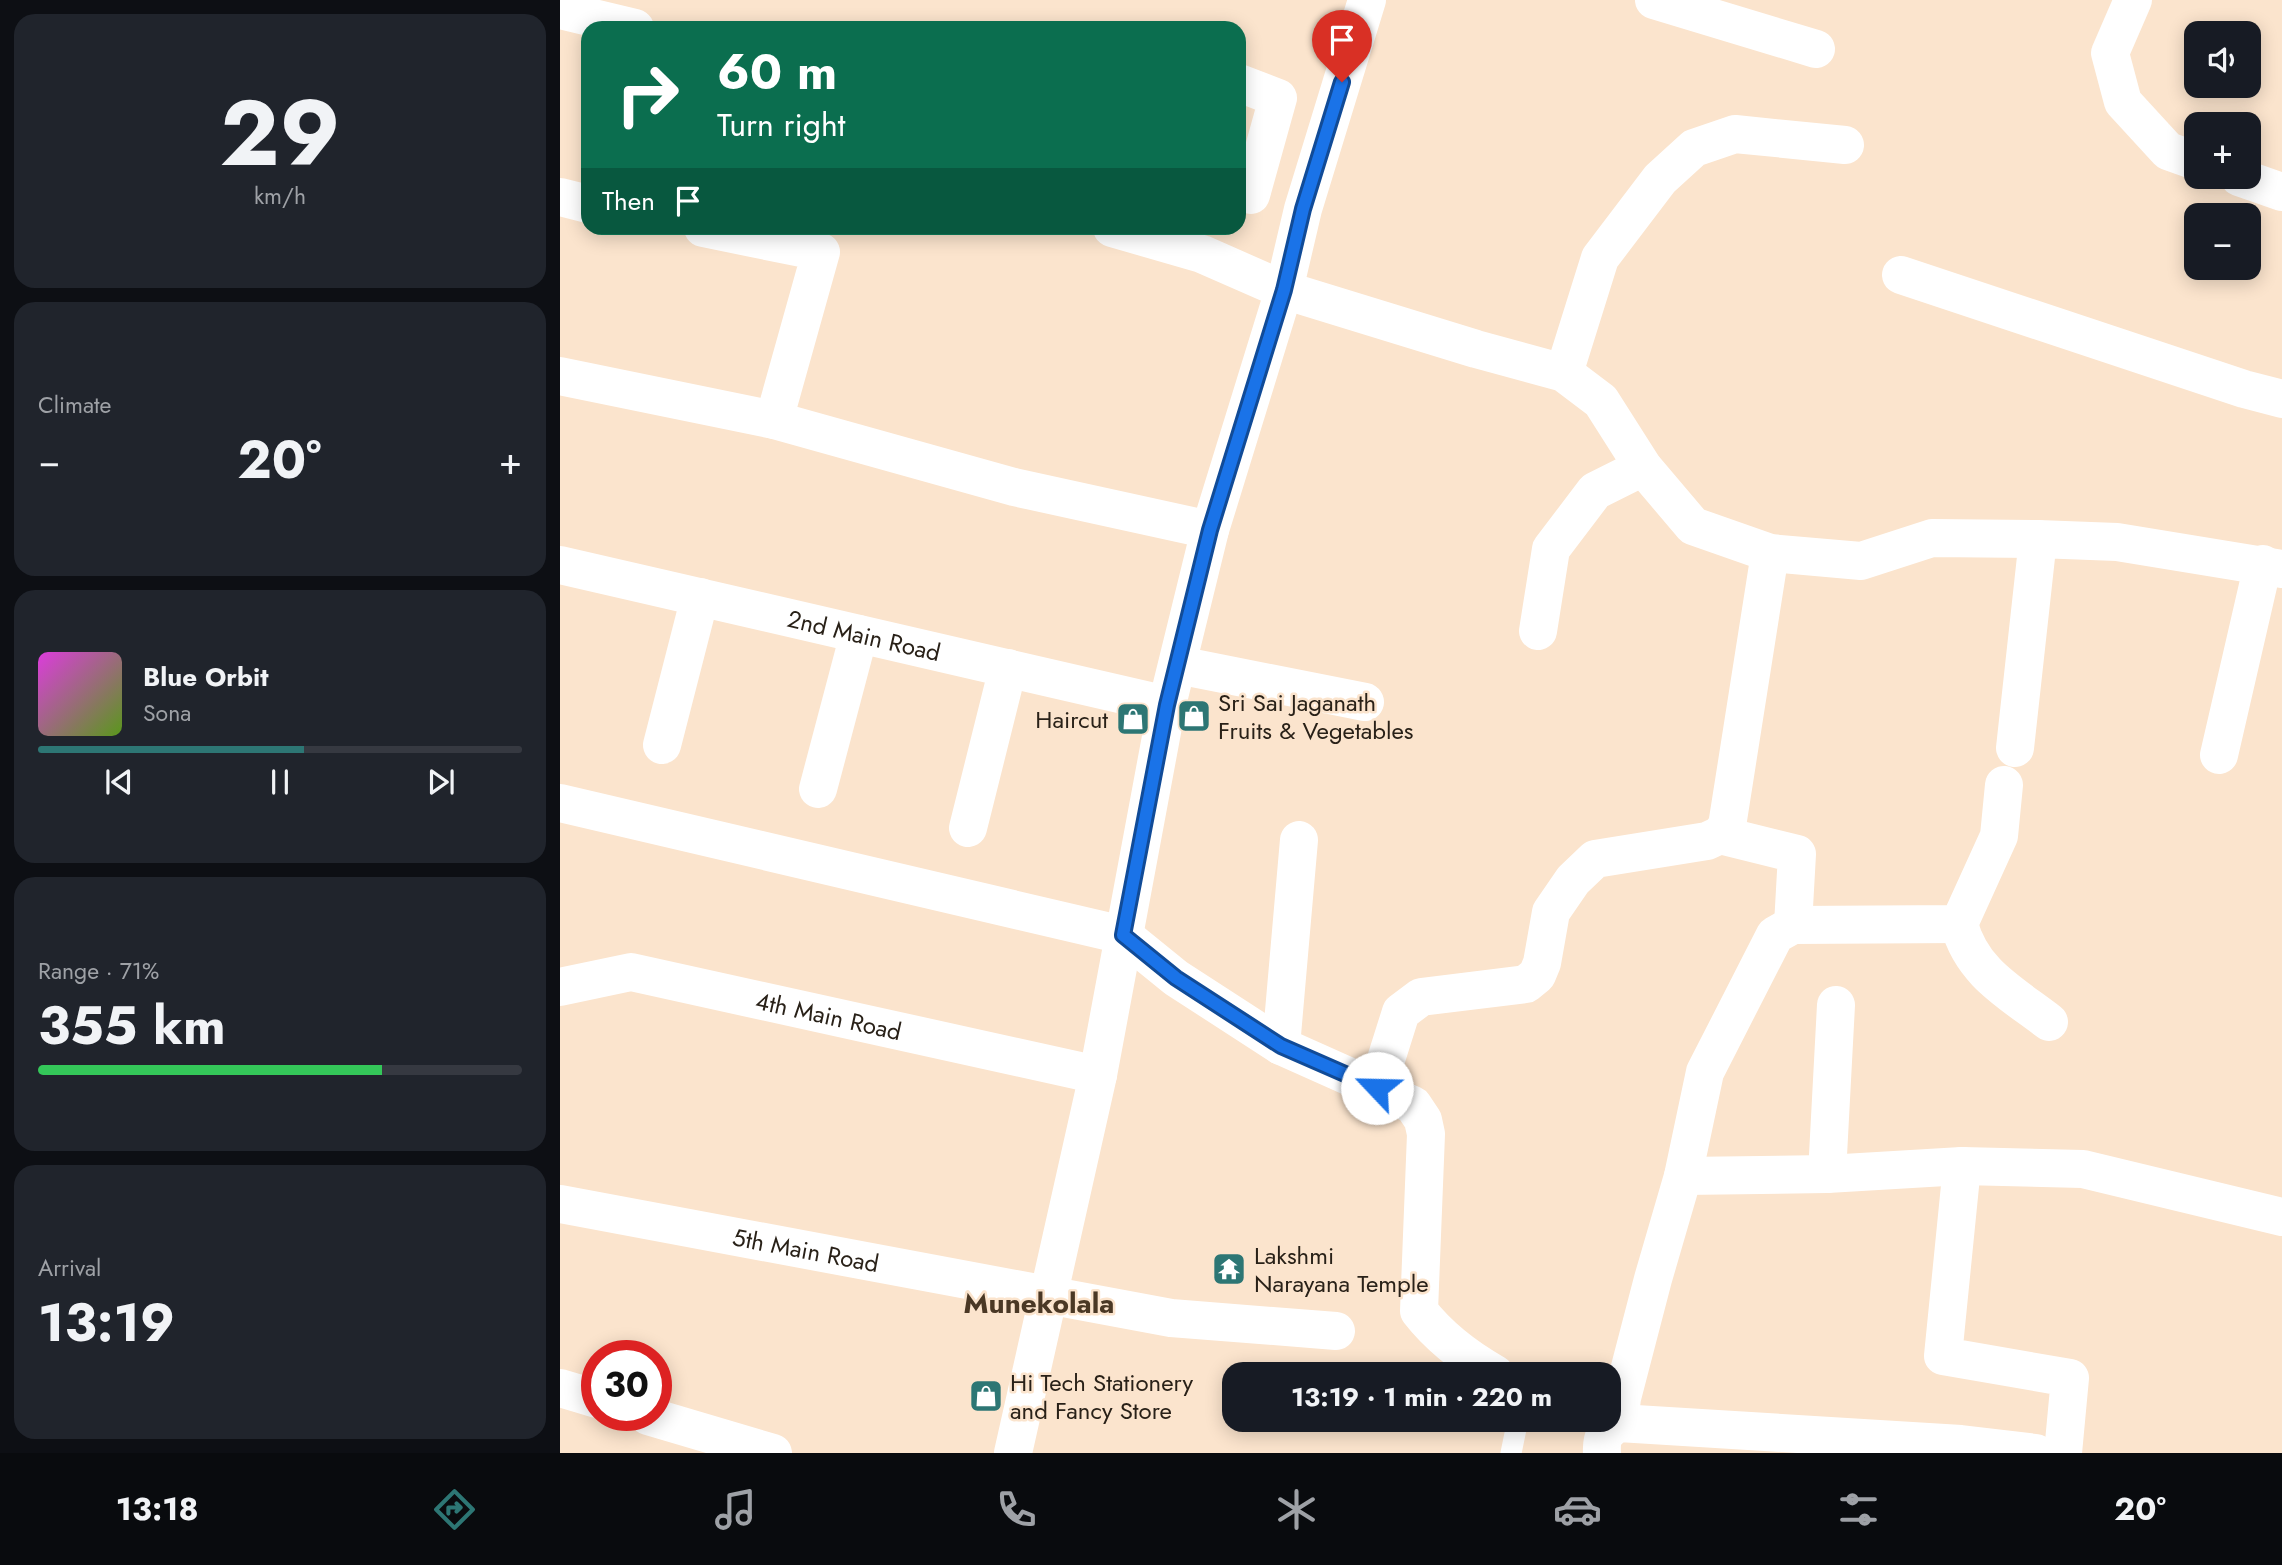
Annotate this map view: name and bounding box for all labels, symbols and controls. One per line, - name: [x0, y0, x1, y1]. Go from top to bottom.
- pin: [1312, 10, 1372, 82]
- icon: arrive: [1323, 21, 1361, 59]
- map controls: [2184, 21, 2261, 280]
- button: sound: [2184, 21, 2261, 98]
- text: 60 m: [717, 37, 837, 107]
- icon: right: [602, 49, 693, 140]
- text: 29: [220, 68, 340, 199]
- text: Turn right: [717, 102, 846, 148]
- button: +: [2184, 112, 2261, 189]
- text: km/h: [254, 179, 306, 213]
- text: Then: [602, 182, 655, 220]
- icon: arrive: [669, 182, 707, 220]
- button: −: [2184, 203, 2261, 280]
- text: Climate: [38, 388, 111, 422]
- text: 20°: [238, 422, 322, 498]
- text: −: [38, 433, 60, 488]
- text: +: [499, 433, 522, 488]
- street label: 2nd Main Road: [784, 601, 944, 670]
- text: Blue Orbit: [143, 658, 268, 696]
- place label: Sri Sai Jaganath Fruits & Vegetables: [1218, 685, 1413, 748]
- text: Sona: [143, 696, 191, 730]
- shop icon: Sri Sai Jaganath Fruits & Vegetables: [1175, 697, 1213, 735]
- shop icon: Haircut: [1114, 700, 1152, 738]
- place label: Haircut: [1035, 702, 1108, 737]
- icon: previous: [100, 763, 138, 801]
- icon: pause: [261, 763, 299, 801]
- icon: next: [422, 763, 460, 801]
- text: Range · 71%: [38, 954, 159, 988]
- street label: 4th Main Road: [752, 983, 905, 1049]
- text: 355 km: [38, 988, 226, 1064]
- position arrow: [1340, 1051, 1414, 1125]
- street label: 5th Main Road: [730, 1219, 882, 1281]
- place label: Lakshmi Narayana Temple: [1254, 1238, 1429, 1301]
- temple icon: Lakshmi Narayana Temple: [1210, 1250, 1248, 1288]
- text: Arrival: [38, 1251, 101, 1285]
- district label: Munekolala: [964, 1283, 1114, 1324]
- text: 13:19: [38, 1285, 175, 1361]
- speed limit sign: 30: [581, 1340, 672, 1431]
- place label: Hi Tech Stationery and Fancy Store: [1010, 1365, 1193, 1428]
- shop icon: Hi Tech Stationery and Fancy Store: [967, 1377, 1005, 1415]
- text: 13:19 · 1 min · 220 m: [1291, 1378, 1552, 1416]
- icon: directions: [430, 1485, 479, 1534]
- icon: music: [711, 1485, 760, 1534]
- icon: phone: [992, 1485, 1041, 1534]
- icon: climate: [1272, 1485, 1321, 1534]
- icon: car: [1553, 1485, 1602, 1534]
- icon: filters: [1834, 1485, 1883, 1534]
- text: 13:18: [116, 1486, 199, 1532]
- text: 20°: [2114, 1486, 2166, 1532]

